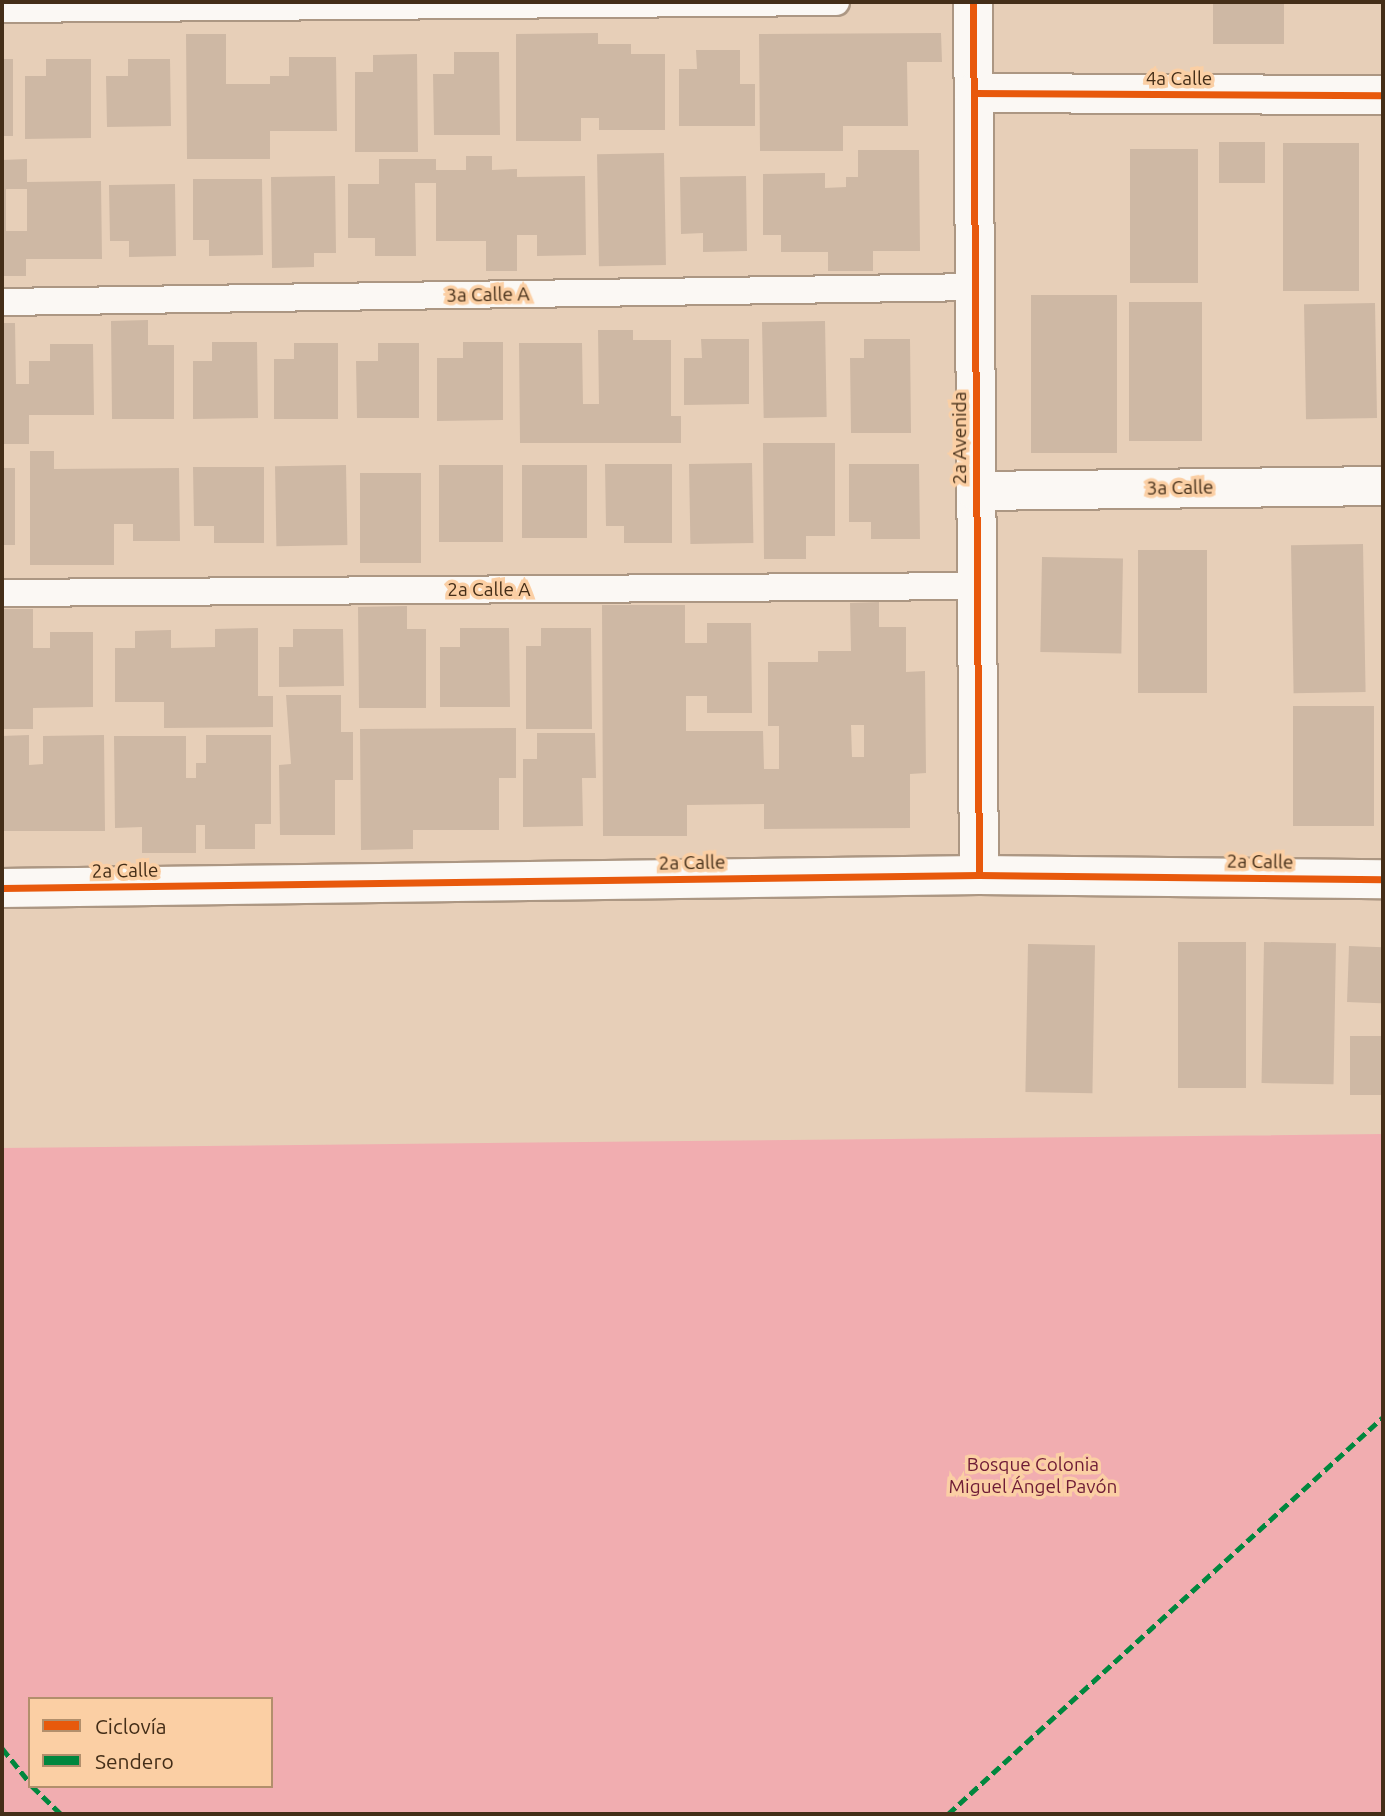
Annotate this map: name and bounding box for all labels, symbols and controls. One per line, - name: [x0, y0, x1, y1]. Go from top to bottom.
- street label: 4a Calle: [1146, 68, 1212, 90]
- street label: 3a Calle A: [446, 283, 530, 307]
- street label: 2a Avenida: [949, 391, 971, 485]
- street label: 3a Calle: [1146, 476, 1214, 500]
- street label: 2a Calle A: [447, 579, 531, 601]
- street label: 2a Calle: [1226, 850, 1294, 874]
- street label: 2a Calle: [658, 851, 726, 875]
- street label: 2a Calle: [91, 859, 159, 883]
- park label: Bosque Colonia Miguel Ángel Pavón: [949, 1454, 1117, 1498]
- legend: [28, 1697, 273, 1788]
- text: Ciclovía: [95, 1714, 167, 1738]
- text: Sendero: [95, 1749, 174, 1773]

